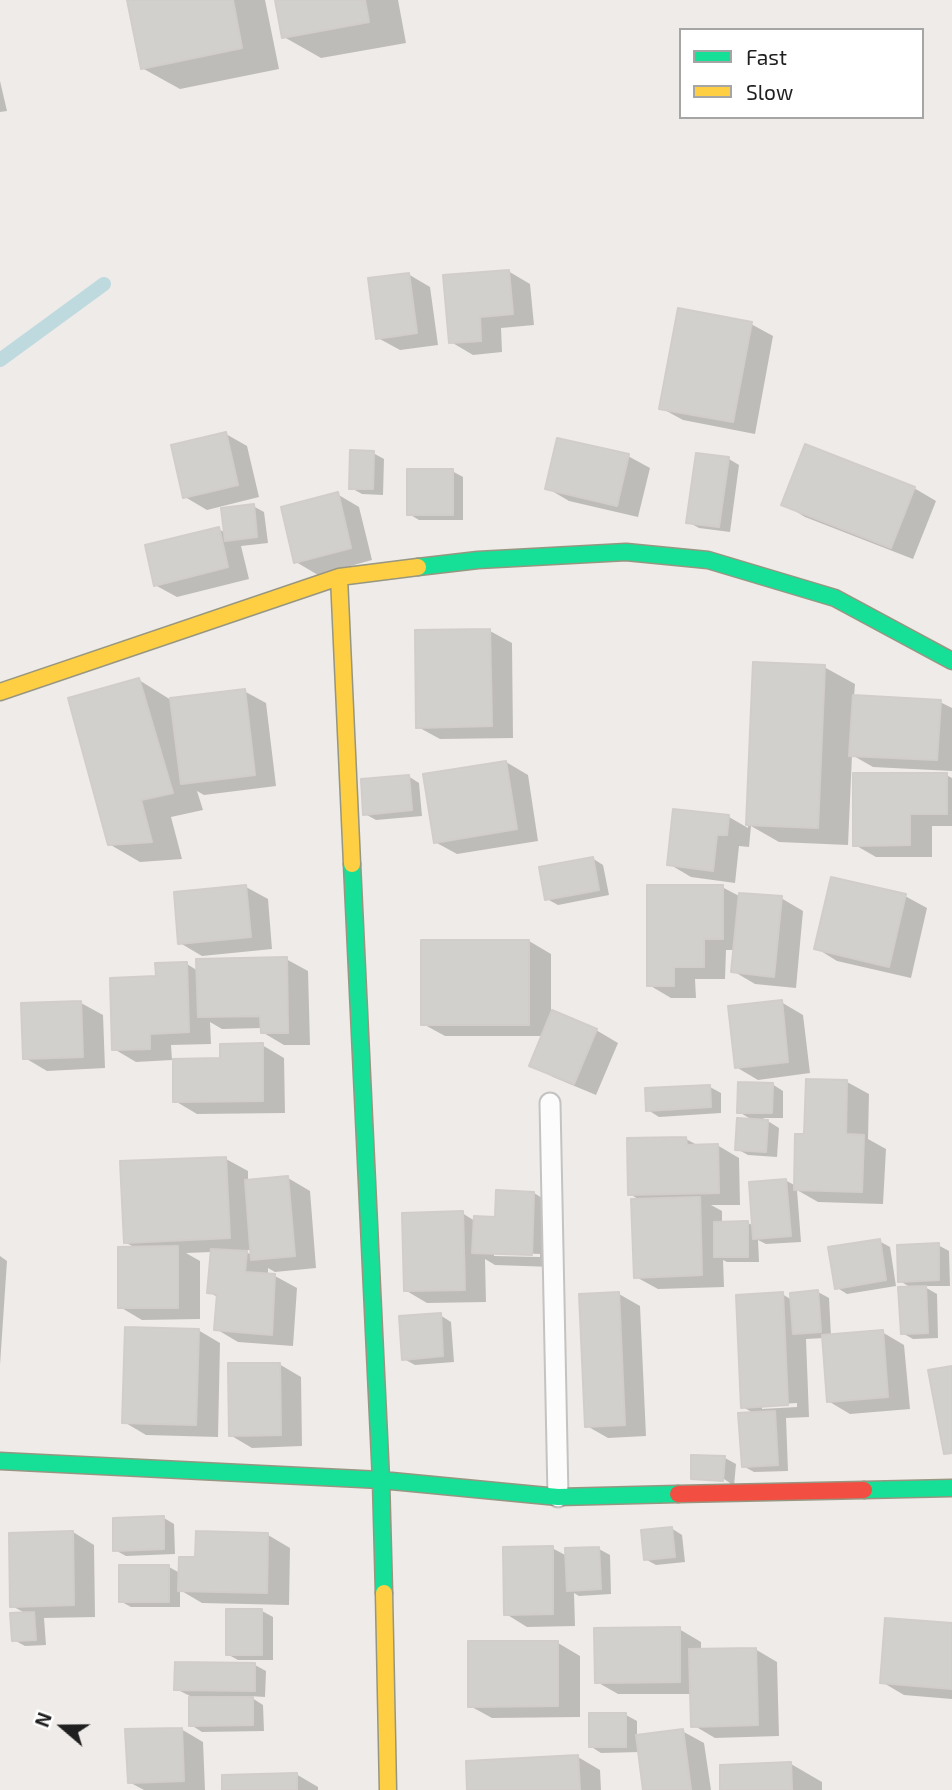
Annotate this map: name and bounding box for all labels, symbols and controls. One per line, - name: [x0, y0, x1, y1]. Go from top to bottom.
- legend: [679, 28, 924, 119]
- text: Fast: [746, 44, 787, 69]
- text: Slow: [746, 79, 793, 104]
- north arrow: [28, 1692, 98, 1762]
- text: N: [30, 1709, 56, 1730]

